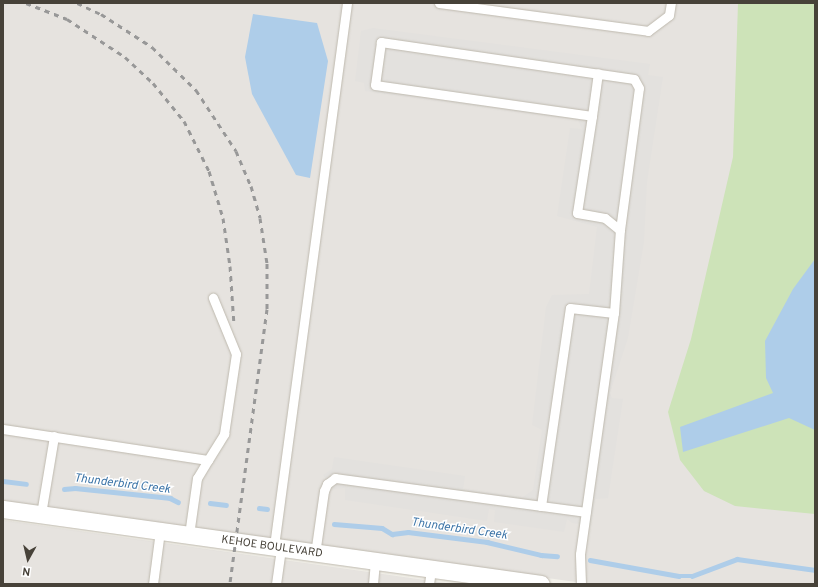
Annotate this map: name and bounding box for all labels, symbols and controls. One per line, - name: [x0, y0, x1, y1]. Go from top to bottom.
- water label: Thunderbird Creek: [73, 472, 171, 498]
- water label: Thunderbird Creek: [410, 516, 508, 544]
- street label: KEHOE BOULEVARD: [220, 533, 324, 561]
- north arrow: [8, 539, 48, 579]
- text: N: [21, 563, 31, 578]

